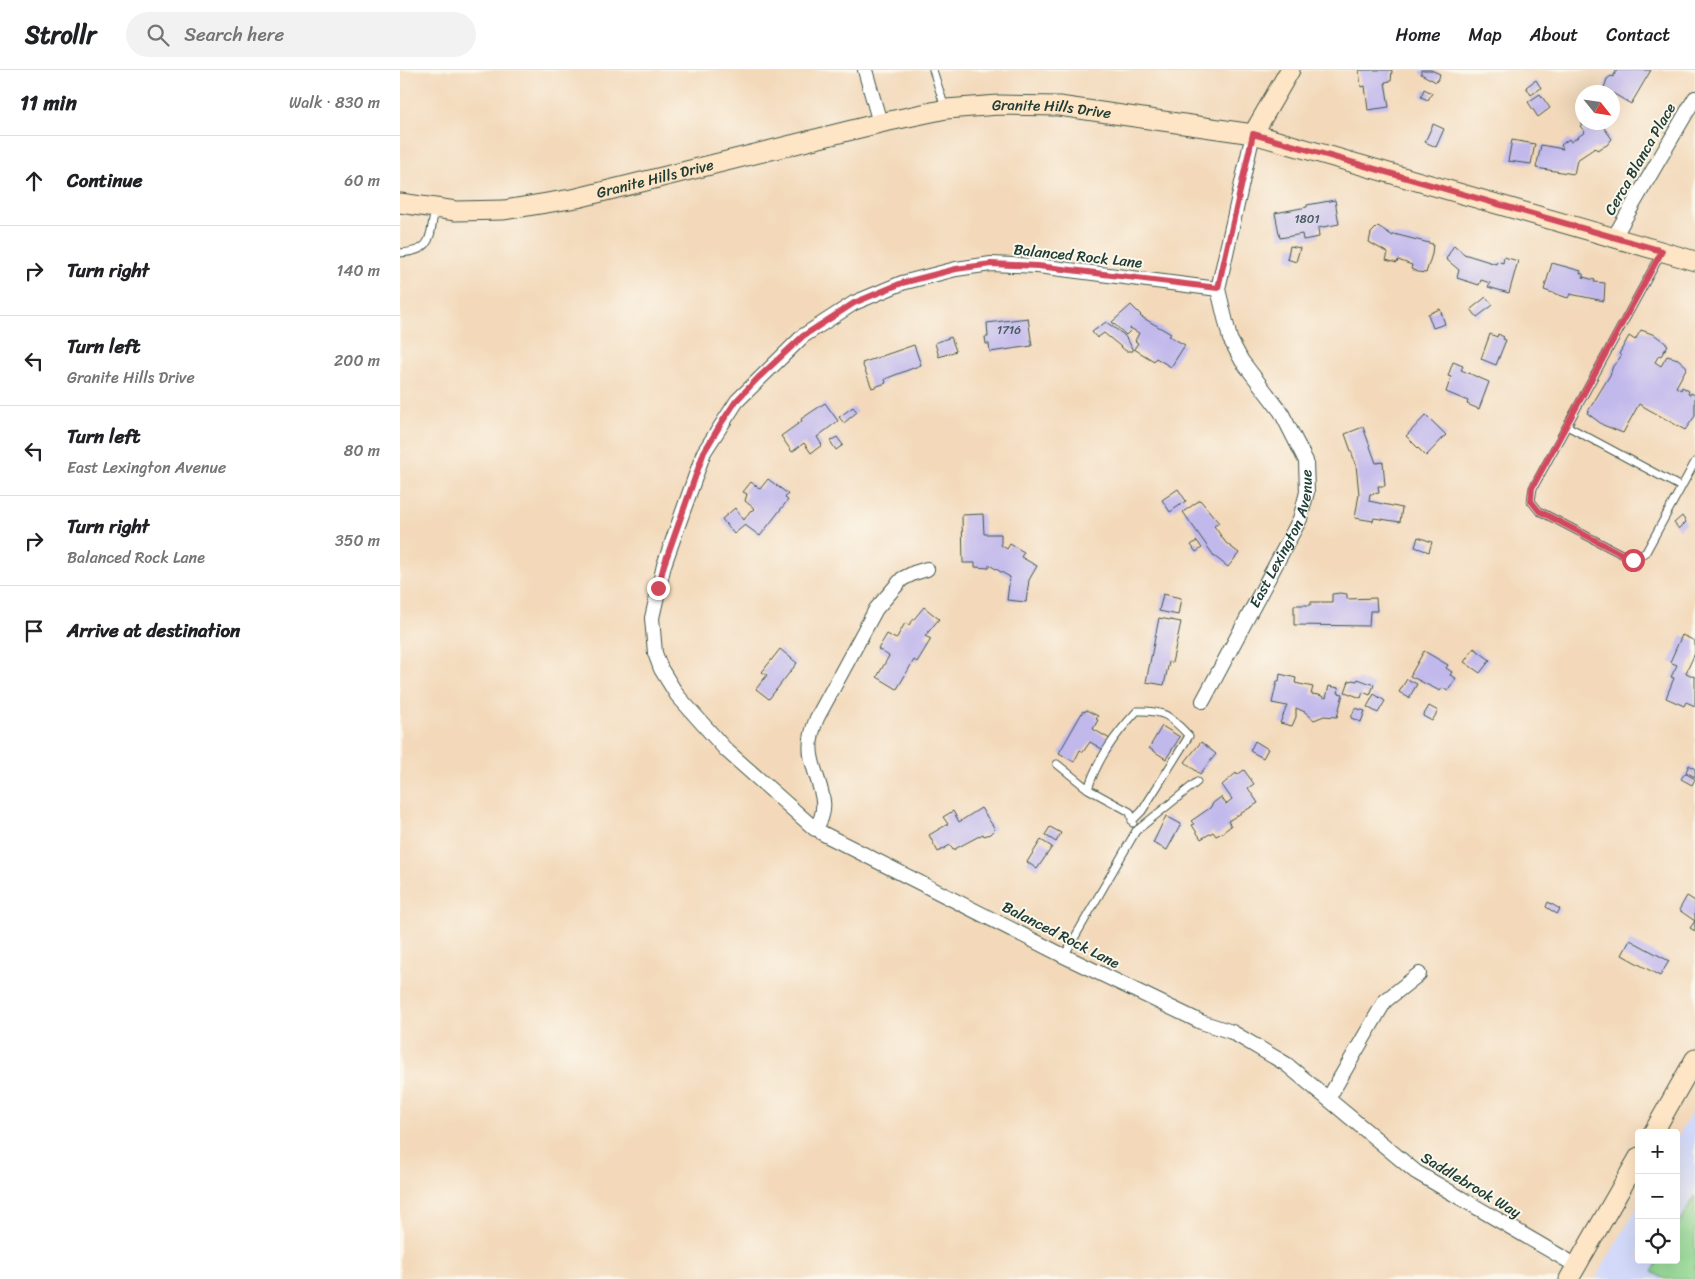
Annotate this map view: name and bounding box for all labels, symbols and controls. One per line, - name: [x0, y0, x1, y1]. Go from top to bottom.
- search box: [126, 12, 476, 57]
- text: Strollr: [25, 14, 96, 56]
- text: Search here: [184, 18, 284, 51]
- text: Home: [1396, 19, 1441, 51]
- text: Map: [1469, 19, 1502, 51]
- text: About: [1530, 19, 1578, 51]
- text: Contact: [1606, 19, 1670, 51]
- icon: search: [144, 21, 172, 49]
- text: 11 min: [20, 84, 77, 122]
- north arrow: [1575, 85, 1620, 130]
- text: Walk · 830 m: [289, 88, 380, 117]
- street label: Granite Hills Drive: [991, 92, 1113, 126]
- street label: Cerca Blanca Place: [1597, 98, 1683, 220]
- street label: Granite Hills Drive: [594, 152, 717, 206]
- text: Continue: [67, 164, 143, 197]
- text: 60 m: [344, 166, 380, 195]
- icon: ahead: [20, 167, 48, 195]
- house number: 1801: [1294, 208, 1320, 230]
- street label: Balanced Rock Lane: [1012, 236, 1144, 276]
- text: Turn right: [67, 254, 149, 287]
- text: 140 m: [337, 256, 380, 285]
- icon: right: [20, 257, 48, 285]
- house number: 1716: [997, 319, 1021, 341]
- text: Turn left: [67, 330, 140, 363]
- text: 200 m: [334, 346, 380, 375]
- icon: left: [20, 347, 48, 375]
- text: Granite Hills Drive: [67, 363, 195, 392]
- text: Turn left: [67, 420, 140, 453]
- text: 80 m: [344, 436, 380, 465]
- icon: left: [20, 437, 48, 465]
- text: East Lexington Avenue: [67, 453, 226, 482]
- street label: East Lexington Avenue: [1242, 469, 1320, 612]
- text: Turn right: [67, 510, 149, 543]
- text: 350 m: [335, 526, 380, 555]
- icon: right: [20, 527, 48, 555]
- text: Balanced Rock Lane: [67, 543, 205, 572]
- route start: [1622, 549, 1645, 572]
- route end: [647, 577, 670, 600]
- text: Arrive at destination: [67, 614, 240, 647]
- icon: arrive: [20, 617, 48, 645]
- street label: Balanced Rock Lane: [998, 894, 1124, 976]
- map controls: [1635, 1129, 1680, 1264]
- button: +: [1635, 1129, 1680, 1174]
- street label: Saddlebrook Way: [1416, 1145, 1526, 1225]
- button: −: [1635, 1174, 1680, 1219]
- button: locate: [1635, 1219, 1680, 1264]

